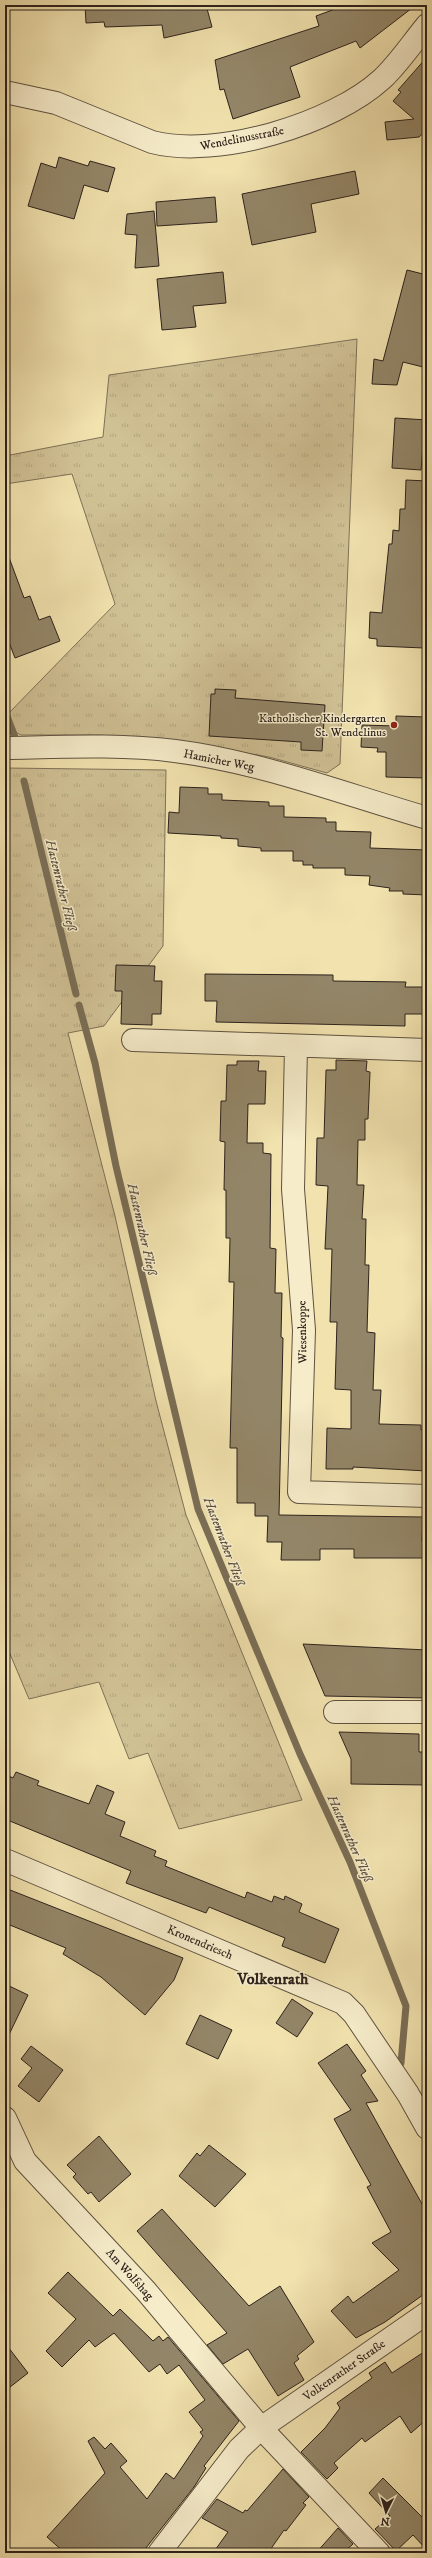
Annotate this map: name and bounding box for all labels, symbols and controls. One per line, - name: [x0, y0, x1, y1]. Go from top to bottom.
- street label: Wendelinusstraße: [198, 123, 285, 154]
- place label: Katholischer Kindergarten St. Wendelinus: [259, 711, 387, 740]
- marker: Katholischer Kindergarten St. Wendelinus: [389, 720, 399, 730]
- street label: Hamicher Weg: [182, 746, 256, 775]
- water label: Hastenrather Fließ: [42, 837, 80, 934]
- water label: Hastenrather Fließ: [123, 1181, 161, 1278]
- street label: Wiesenkoppe: [294, 1300, 311, 1365]
- water label: Hastenrather Fließ: [199, 1494, 249, 1589]
- water label: Hastenrather Fließ: [323, 1791, 377, 1886]
- street label: Kronendriesch: [165, 1922, 236, 1963]
- district label: Volkenrath: [237, 1969, 309, 1989]
- street label: Am Wolfshag: [103, 2246, 157, 2303]
- street label: Volkenrather Straße: [299, 2336, 388, 2405]
- north arrow: [366, 2492, 406, 2532]
- text: N: [380, 2514, 390, 2528]

